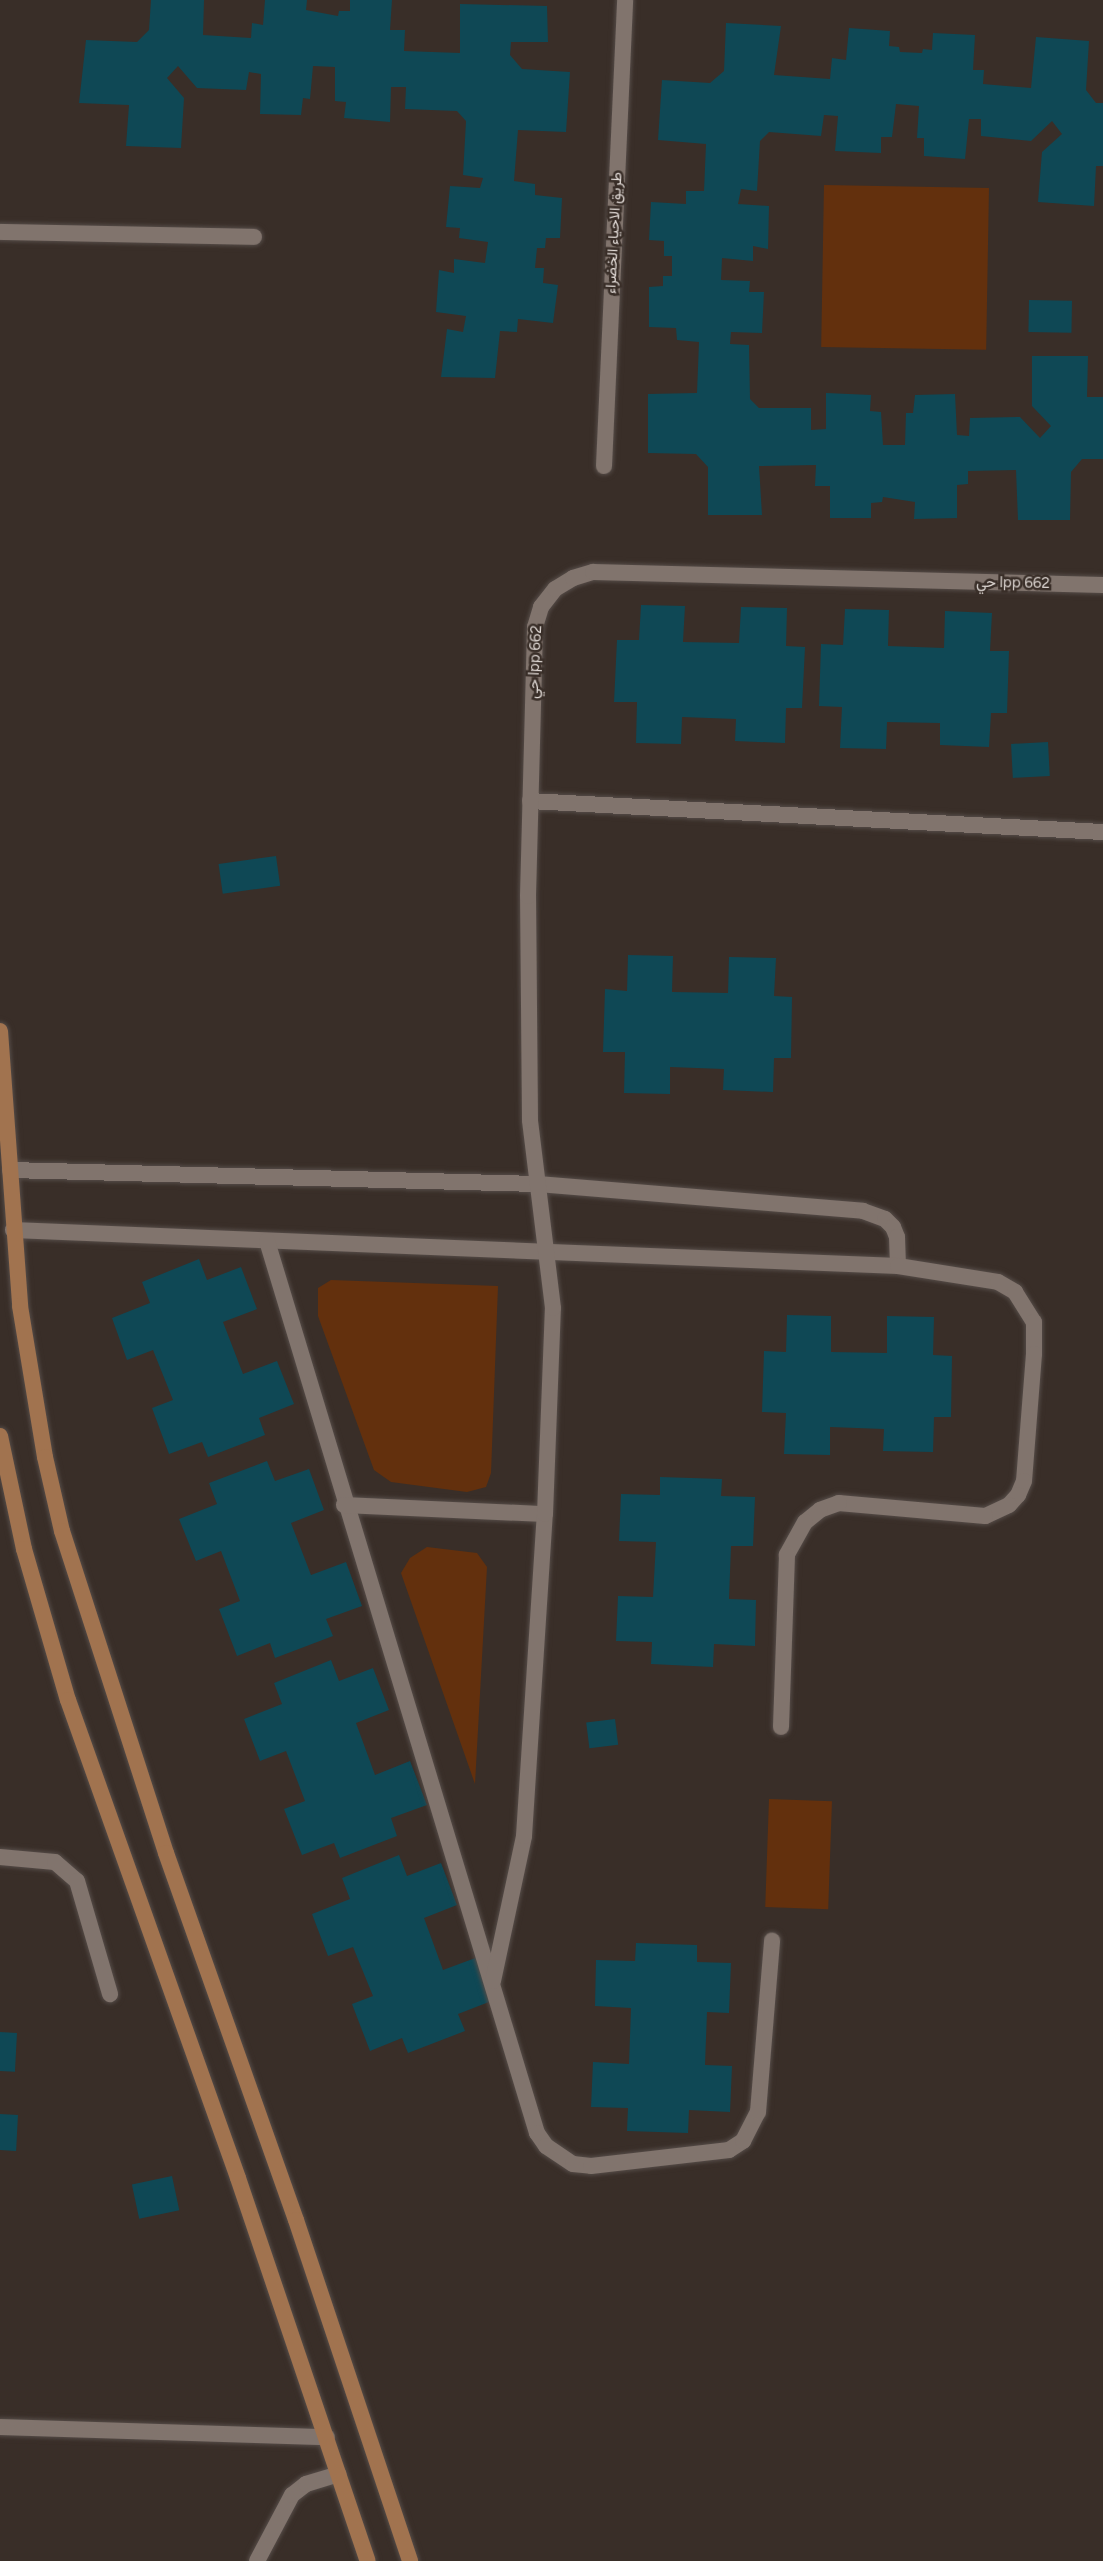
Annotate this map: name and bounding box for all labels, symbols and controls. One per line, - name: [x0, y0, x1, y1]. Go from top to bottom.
- street label: طريق الاحياء الخضراء: [602, 172, 626, 294]
- street label: حي lpp 662: [976, 573, 1050, 593]
- street label: حي lpp 662: [524, 625, 546, 699]

